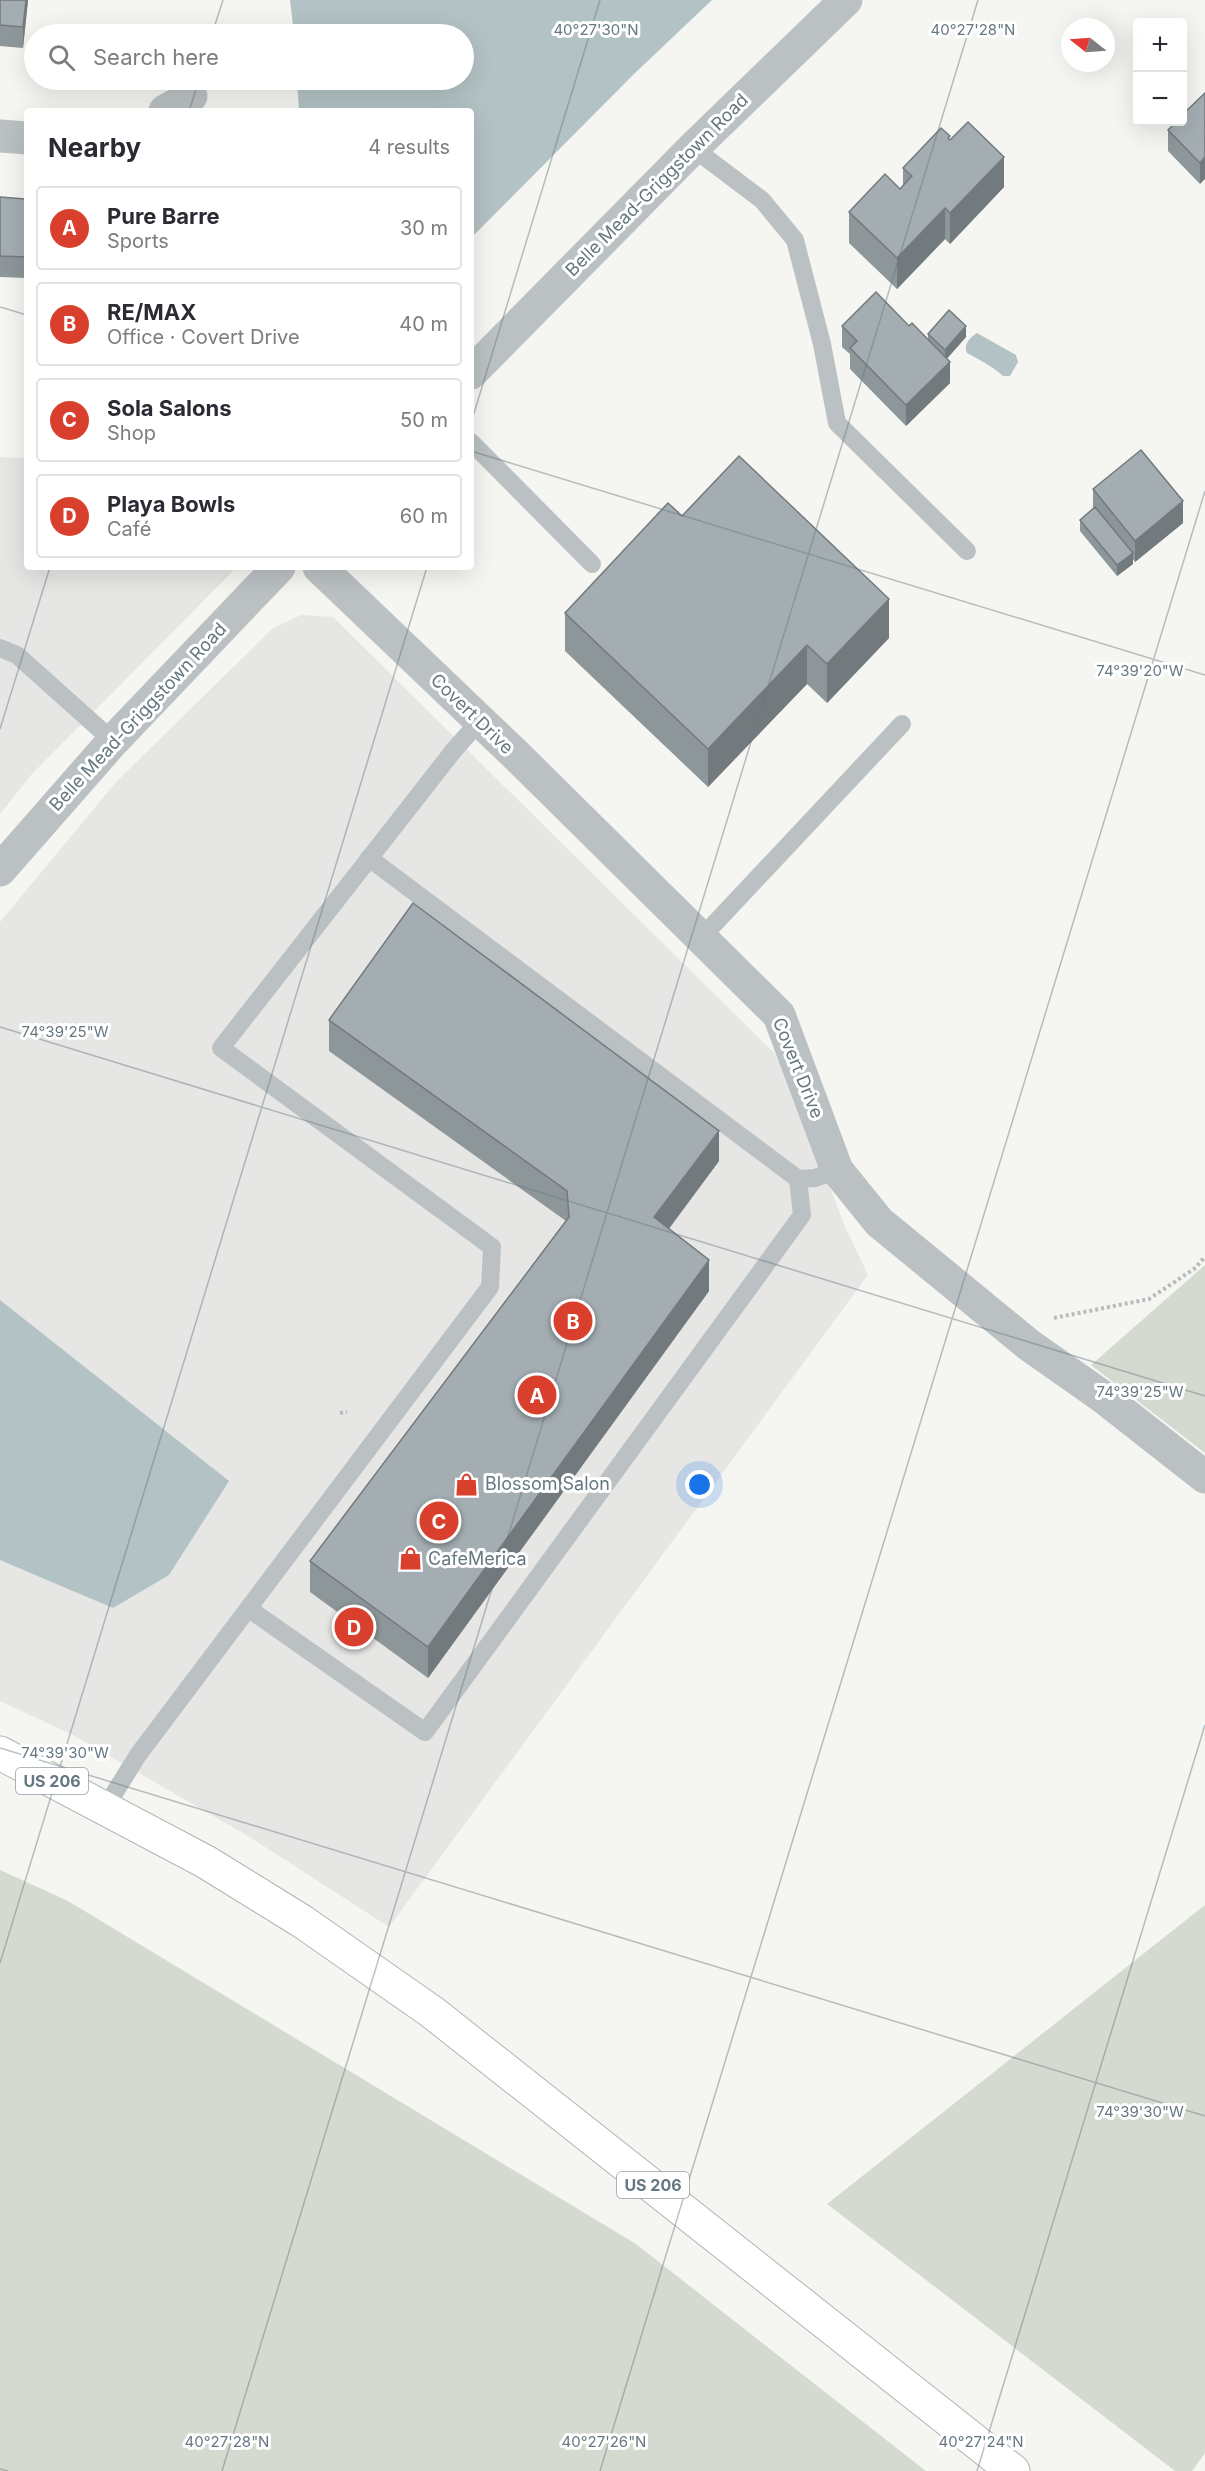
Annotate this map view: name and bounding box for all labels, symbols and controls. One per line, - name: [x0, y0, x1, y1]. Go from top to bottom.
- north arrow: [1061, 18, 1115, 72]
- map controls: [1133, 18, 1187, 126]
- button: +: [1133, 18, 1187, 72]
- text: 40°27'30"N: [553, 20, 639, 39]
- text: 40°27'28"N: [931, 20, 1015, 39]
- search box: [24, 24, 474, 90]
- icon: search: [45, 41, 78, 74]
- text: Search here: [93, 44, 219, 70]
- button: −: [1133, 72, 1187, 126]
- street label: Belle Mead-Griggstown Road: [561, 89, 752, 280]
- text: Nearby: [48, 132, 141, 163]
- text: 4 results: [368, 135, 450, 159]
- text: Pure Barre: [107, 203, 220, 229]
- text: A: [62, 216, 77, 240]
- text: 30 m: [400, 216, 448, 240]
- text: Sports: [107, 229, 169, 253]
- text: RE/MAX: [107, 299, 197, 325]
- text: B: [63, 312, 76, 336]
- text: 40 m: [399, 312, 448, 336]
- text: Office · Covert Drive: [107, 325, 300, 349]
- text: Sola Salons: [107, 395, 232, 421]
- text: C: [62, 408, 77, 432]
- text: 50 m: [400, 408, 448, 432]
- text: Shop: [107, 421, 156, 445]
- text: Playa Bowls: [107, 491, 235, 517]
- text: D: [62, 504, 77, 528]
- text: 60 m: [400, 504, 448, 528]
- text: Café: [107, 517, 151, 541]
- street label: Belle Mead-Griggstown Road: [45, 618, 230, 815]
- text: 74°39'20"W: [1096, 661, 1184, 680]
- street label: Covert Drive: [427, 669, 518, 758]
- street label: Covert Drive: [769, 1014, 828, 1121]
- text: 74°39'25"W: [22, 1022, 109, 1041]
- pin: B: [554, 1298, 592, 1344]
- pin: A: [518, 1372, 556, 1418]
- text: 74°39'25"W: [1097, 1382, 1184, 1401]
- your location: [685, 1470, 714, 1499]
- shop icon: Blossom Salon: [454, 1471, 480, 1497]
- place label: Blossom Salon: [485, 1473, 610, 1494]
- pin: C: [420, 1498, 458, 1544]
- shop icon: CafeMerica: [397, 1546, 423, 1572]
- place label: CafeMerica: [428, 1548, 527, 1569]
- pin: D: [334, 1604, 374, 1650]
- text: 74°39'30"W: [21, 1743, 109, 1762]
- road number: US 206: [16, 1768, 88, 1794]
- text: 74°39'30"W: [1096, 2102, 1184, 2121]
- road number: US 206: [617, 2172, 689, 2198]
- text: 40°27'28"N: [185, 2432, 269, 2451]
- text: 40°27'26"N: [562, 2432, 646, 2451]
- text: 40°27'24"N: [938, 2432, 1024, 2451]

